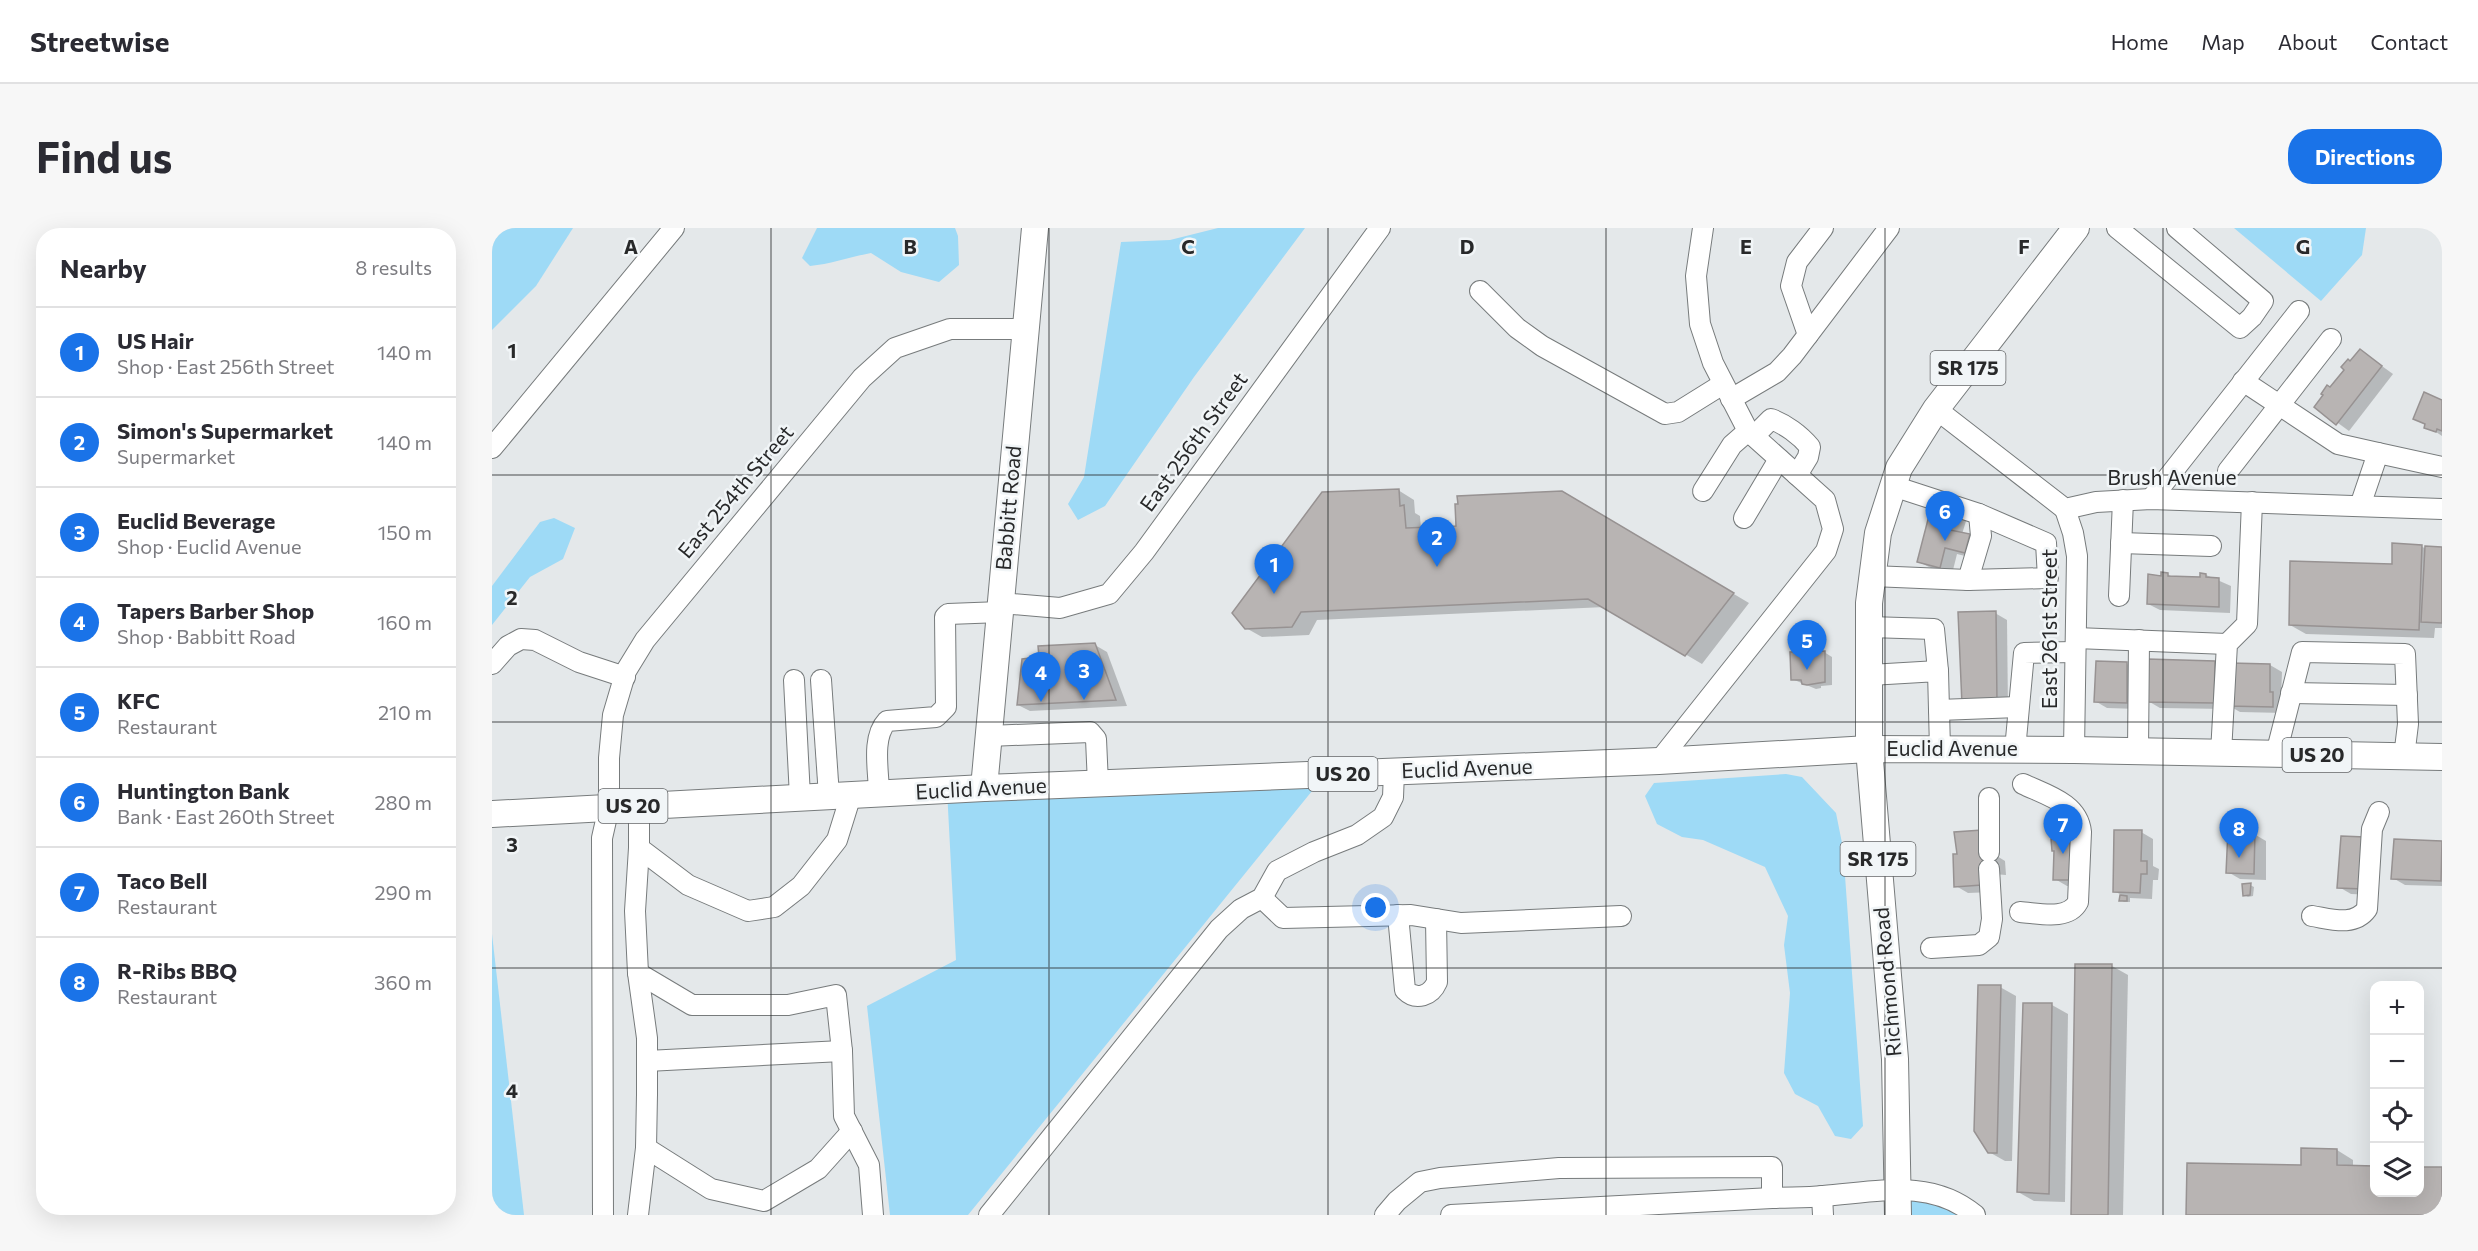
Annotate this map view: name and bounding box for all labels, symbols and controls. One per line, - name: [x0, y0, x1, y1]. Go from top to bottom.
- text: Streetwise: [30, 24, 170, 58]
- text: Home: [2111, 29, 2168, 54]
- text: Map: [2201, 29, 2245, 54]
- text: About: [2278, 29, 2337, 54]
- text: Contact: [2370, 29, 2448, 54]
- button: Directions: [2288, 129, 2442, 184]
- text: Find us: [36, 130, 172, 182]
- text: A: [624, 234, 638, 258]
- text: B: [903, 234, 917, 258]
- text: C: [1181, 234, 1195, 258]
- text: D: [1460, 234, 1474, 258]
- text: E: [1740, 234, 1752, 258]
- text: F: [2018, 234, 2030, 258]
- text: G: [2296, 234, 2310, 258]
- text: Nearby: [60, 252, 147, 283]
- text: 8 results: [355, 255, 432, 279]
- text: US Hair: [117, 327, 194, 354]
- text: 1: [507, 338, 517, 362]
- text: 1: [75, 340, 84, 364]
- text: 140 m: [377, 340, 432, 364]
- road number: SR 175: [1930, 351, 2006, 385]
- text: Shop · East 256th Street: [117, 354, 335, 378]
- street label: East 256th Street: [1134, 367, 1252, 516]
- text: Simon's Supermarket: [117, 417, 333, 444]
- street label: East 254th Street: [672, 419, 798, 563]
- text: 2: [74, 430, 85, 454]
- text: 140 m: [377, 430, 432, 454]
- text: Supermarket: [117, 444, 235, 468]
- street label: Babbitt Road: [990, 444, 1025, 571]
- street label: Brush Avenue: [2107, 464, 2237, 489]
- pin: 6: [1926, 492, 1964, 541]
- text: Euclid Beverage: [117, 507, 275, 534]
- pin: 2: [1418, 518, 1456, 567]
- text: 3: [74, 520, 85, 544]
- text: 150 m: [378, 520, 432, 544]
- text: Shop · Euclid Avenue: [117, 534, 302, 558]
- pin: 1: [1254, 544, 1294, 594]
- street label: East 261st Street: [2036, 549, 2061, 709]
- text: 2: [506, 585, 518, 609]
- text: Tapers Barber Shop: [117, 597, 314, 624]
- text: 4: [73, 610, 86, 634]
- text: 160 m: [377, 610, 432, 634]
- pin: 5: [1788, 620, 1826, 670]
- text: Shop · Babbitt Road: [117, 624, 295, 648]
- pin: 3: [1064, 650, 1104, 700]
- pin: 4: [1022, 652, 1060, 702]
- text: KFC: [117, 687, 160, 714]
- text: 5: [74, 700, 85, 724]
- text: 210 m: [378, 700, 432, 724]
- text: Restaurant: [117, 714, 217, 738]
- street label: Euclid Avenue: [1886, 735, 2018, 760]
- road number: US 20: [2282, 738, 2352, 772]
- street label: Euclid Avenue: [1401, 753, 1533, 782]
- road number: US 20: [1308, 757, 1378, 791]
- street label: Euclid Avenue: [915, 772, 1047, 803]
- text: Huntington Bank: [117, 777, 290, 804]
- road number: US 20: [598, 789, 668, 823]
- text: 6: [73, 790, 86, 814]
- text: 280 m: [374, 790, 432, 814]
- text: Bank · East 260th Street: [117, 804, 335, 828]
- pin: 7: [2044, 804, 2082, 854]
- pin: 8: [2220, 808, 2258, 858]
- text: 3: [506, 832, 518, 856]
- road number: SR 175: [1840, 842, 1916, 876]
- text: Taco Bell: [117, 867, 207, 894]
- text: 7: [74, 880, 85, 904]
- text: 290 m: [374, 880, 432, 904]
- your location: [1361, 893, 1390, 922]
- text: Restaurant: [117, 894, 217, 918]
- street label: Richmond Road: [1868, 906, 1905, 1058]
- text: R-Ribs BBQ: [117, 957, 237, 984]
- text: 8: [73, 970, 86, 994]
- text: 360 m: [374, 970, 432, 994]
- map controls: [2370, 981, 2424, 1197]
- button: +: [2370, 981, 2424, 1035]
- text: Restaurant: [117, 984, 217, 1008]
- button: −: [2370, 1035, 2424, 1089]
- text: 4: [506, 1078, 518, 1102]
- button: locate: [2370, 1089, 2424, 1143]
- button: layers: [2370, 1143, 2424, 1197]

